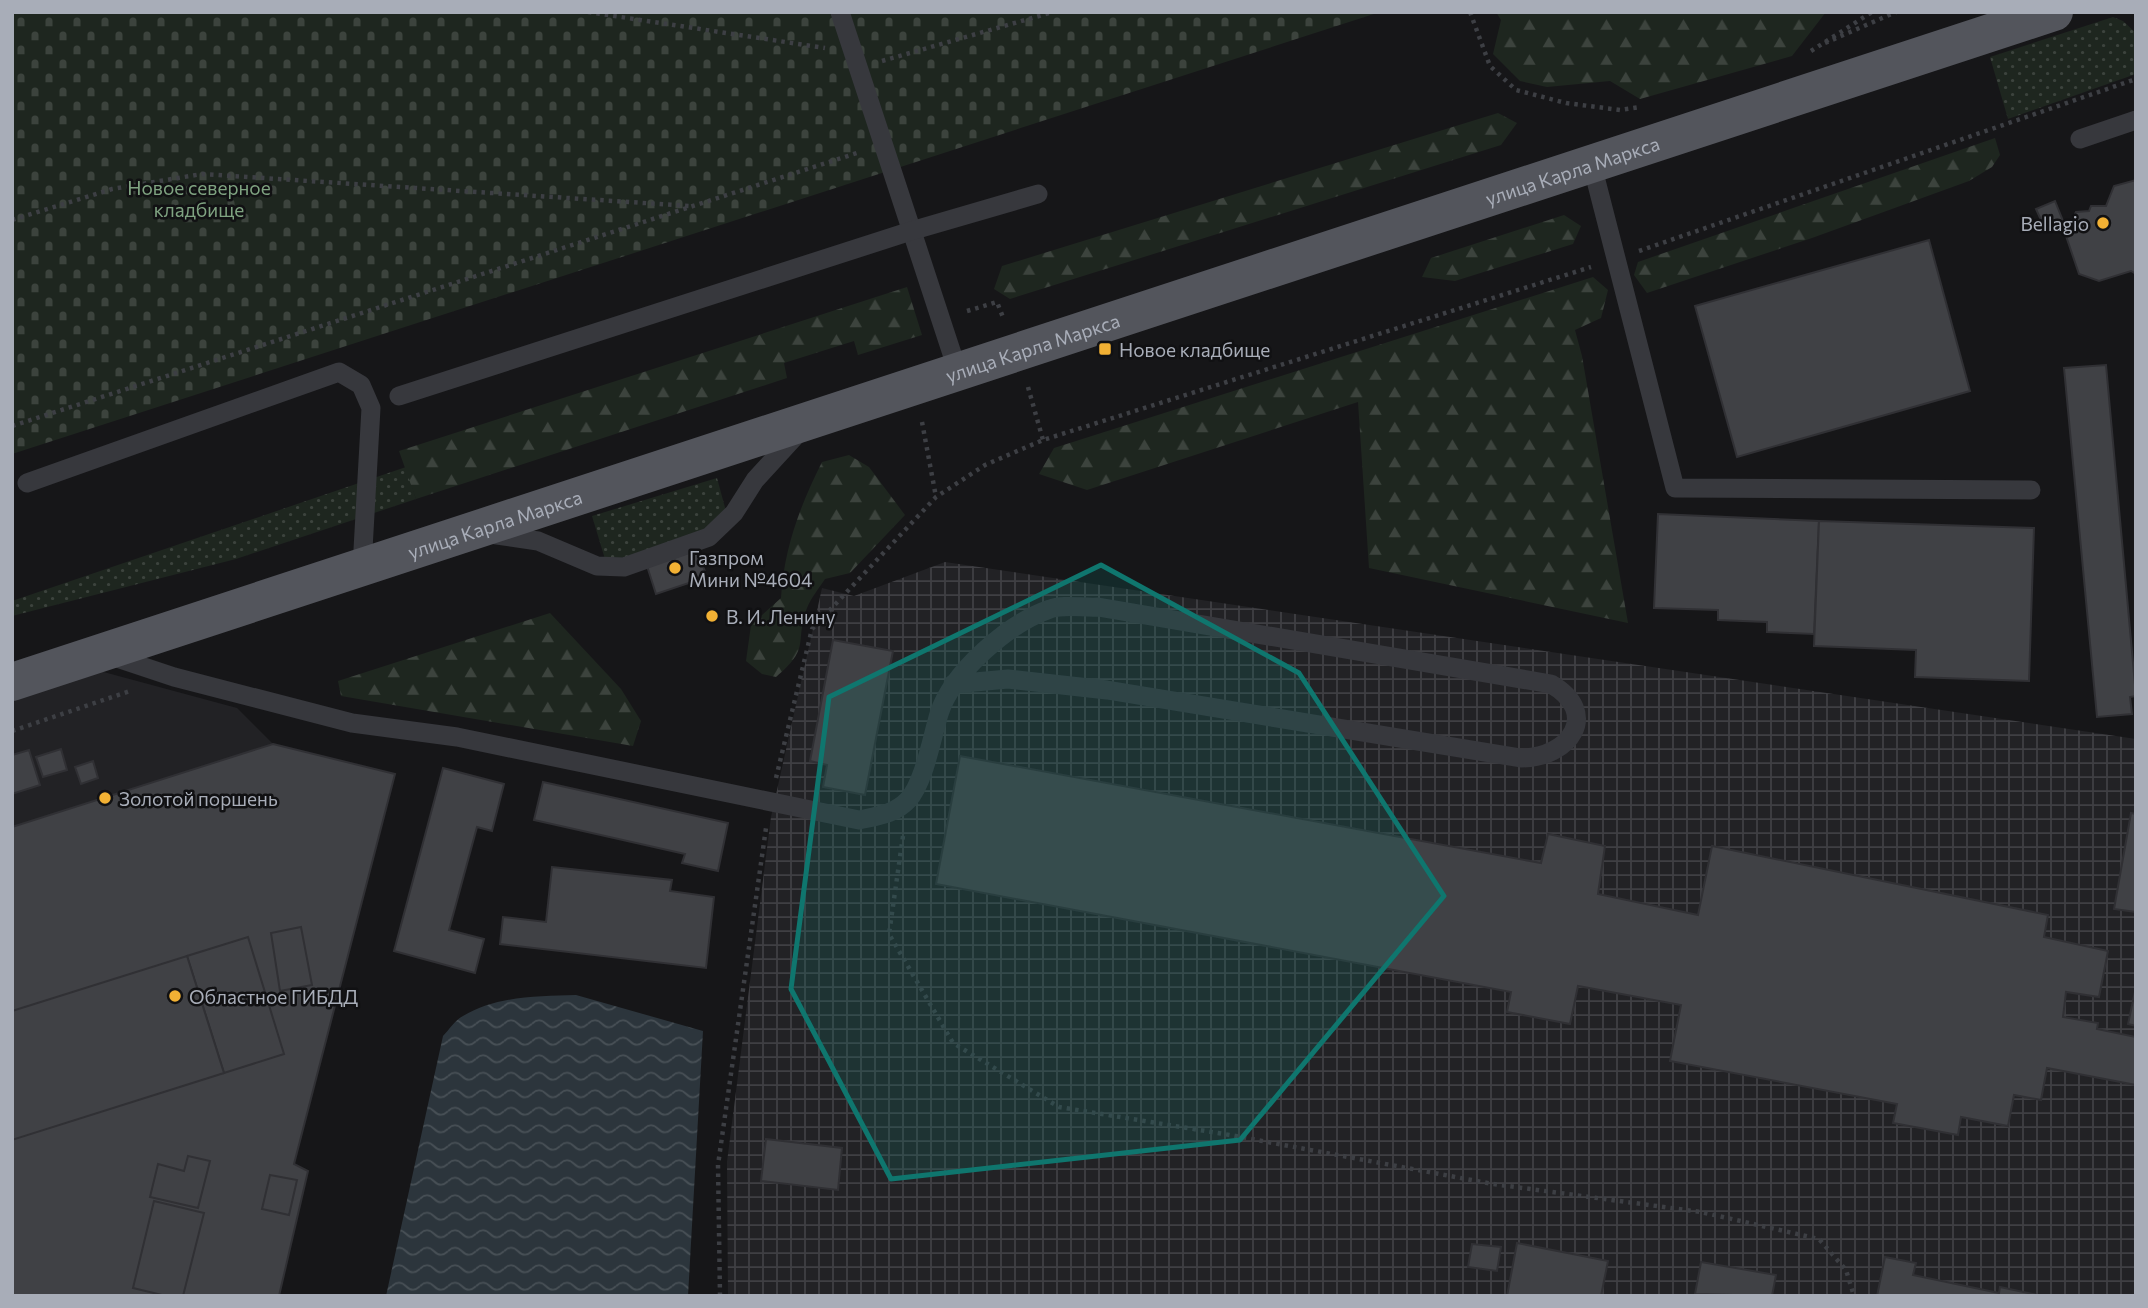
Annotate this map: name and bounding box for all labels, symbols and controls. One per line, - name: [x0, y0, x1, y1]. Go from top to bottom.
- street label: улица Карла Маркса: [1482, 131, 1662, 209]
- park label: Новое северное кладбище: [127, 176, 271, 221]
- place label: Bellagio: [2021, 212, 2089, 235]
- marker: Bellagio: [2095, 215, 2111, 231]
- street label: улица Карла Маркса: [942, 308, 1122, 386]
- place label: Новое кладбище: [1119, 338, 1270, 361]
- marker: Новое кладбище: [1097, 341, 1113, 357]
- street label: улица Карла Маркса: [405, 484, 585, 563]
- place label: Газпром Мини №4604: [689, 546, 812, 591]
- marker: Газпром Мини №4604: [667, 560, 683, 576]
- place label: В. И. Ленину: [726, 605, 836, 628]
- marker: В. И. Ленину: [704, 608, 720, 624]
- place label: Золотой поршень: [119, 787, 278, 810]
- marker: Золотой поршень: [97, 790, 113, 806]
- place label: Областное ГИБДД: [189, 985, 358, 1008]
- marker: Областное ГИБДД: [167, 988, 183, 1004]

